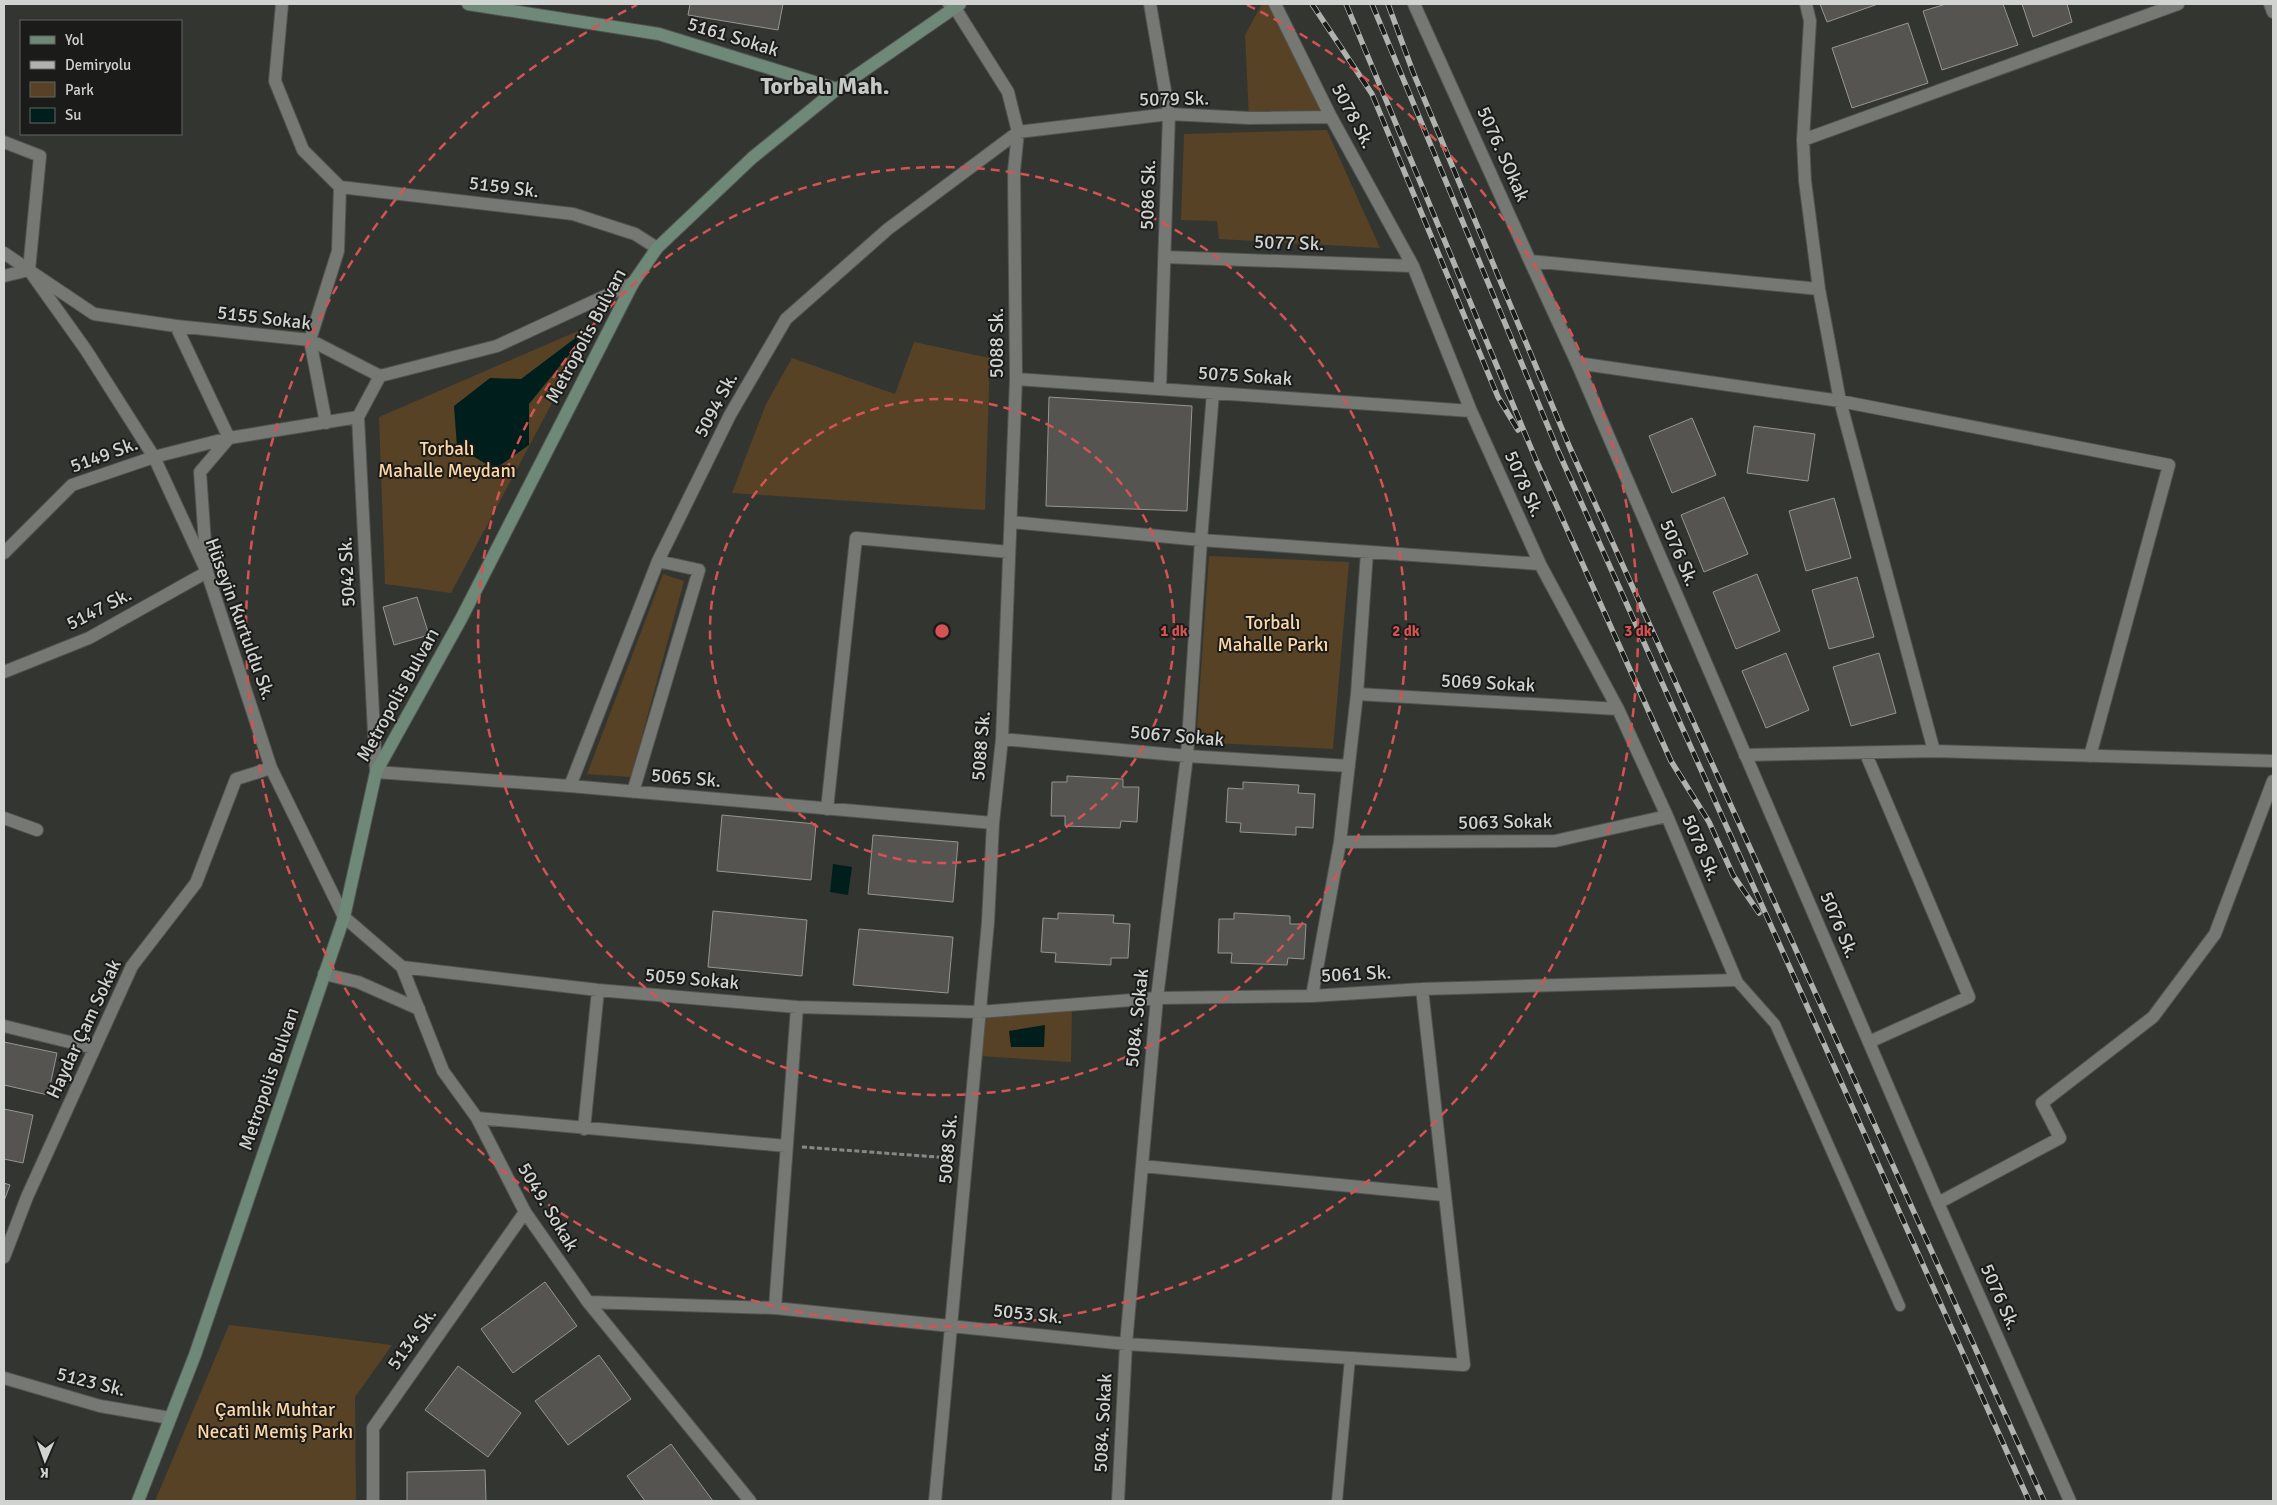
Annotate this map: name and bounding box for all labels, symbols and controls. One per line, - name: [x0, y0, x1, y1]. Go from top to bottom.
- street label: 5161 Sokak: [684, 12, 782, 62]
- legend: [20, 20, 182, 135]
- text: Yol: [65, 31, 84, 49]
- text: Demiryolu: [65, 56, 131, 74]
- district label: Torbalı Mah.: [760, 71, 890, 101]
- street label: 5078 Sk.: [1326, 79, 1380, 153]
- text: Park: [65, 81, 94, 99]
- street label: 5079 Sk.: [1139, 86, 1209, 112]
- street label: 5076. SOkak: [1471, 103, 1535, 206]
- text: Su: [65, 106, 82, 124]
- street label: 5086 Sk.: [1135, 159, 1161, 231]
- street label: 5159 Sk.: [468, 171, 540, 203]
- street label: 5077 Sk.: [1253, 230, 1325, 256]
- street label: Metropolis Bulvarı: [540, 265, 632, 407]
- street label: 5155 Sokak: [216, 300, 313, 336]
- street label: 5088 Sk.: [985, 308, 1009, 378]
- street label: 5075 Sokak: [1197, 361, 1293, 391]
- street label: 5094 Sk.: [689, 368, 743, 442]
- street label: 5149 Sk.: [67, 432, 141, 478]
- park label: Torbalı Mahalle Meydanı: [378, 437, 516, 483]
- street label: 5078 Sk.: [1499, 447, 1549, 521]
- street label: 5076 Sk.: [1654, 516, 1704, 590]
- street label: Hüseyin Kurtuldu Sk.: [200, 535, 280, 703]
- street label: 5042 Sk.: [333, 536, 361, 608]
- street label: 5147 Sk.: [62, 582, 136, 636]
- park label: Torbalı Mahalle Parkı: [1218, 611, 1328, 657]
- centre of rings: [933, 622, 951, 640]
- text: 1 dk: [1160, 622, 1188, 640]
- text: 2 dk: [1392, 622, 1420, 640]
- text: 3 dk: [1624, 622, 1652, 640]
- street label: Metropolis Bulvarı: [351, 624, 445, 766]
- street label: 5069 Sokak: [1440, 669, 1536, 697]
- street label: 5088 Sk.: [966, 710, 996, 782]
- street label: 5067 Sokak: [1129, 720, 1226, 752]
- street label: 5065 Sk.: [650, 763, 722, 793]
- street label: 5063 Sokak: [1458, 809, 1553, 835]
- street label: 5078 Sk.: [1676, 811, 1726, 885]
- street label: 5076 Sk.: [1814, 888, 1864, 962]
- street label: Haydar Çam Sokak: [41, 955, 127, 1103]
- street label: 5061 Sk.: [1320, 960, 1392, 988]
- street label: 5059 Sokak: [644, 963, 741, 995]
- street label: 5084. Sokak: [1120, 967, 1154, 1069]
- street label: Metropolis Bulvarı: [233, 1005, 305, 1153]
- street label: 5088 Sk.: [933, 1113, 963, 1185]
- street label: 5049. Sokak: [512, 1158, 584, 1256]
- street label: 5076 Sk.: [1975, 1260, 2025, 1334]
- street label: 5053 Sk.: [992, 1298, 1064, 1330]
- street label: 5134 Sk.: [382, 1303, 442, 1375]
- street label: 5123 Sk.: [54, 1362, 128, 1402]
- street label: 5084. Sokak: [1088, 1372, 1118, 1473]
- park label: Çamlık Muhtar Necati Memiş Parkı: [197, 1398, 353, 1444]
- north arrow: [20, 1435, 70, 1485]
- text: K: [40, 1464, 49, 1481]

